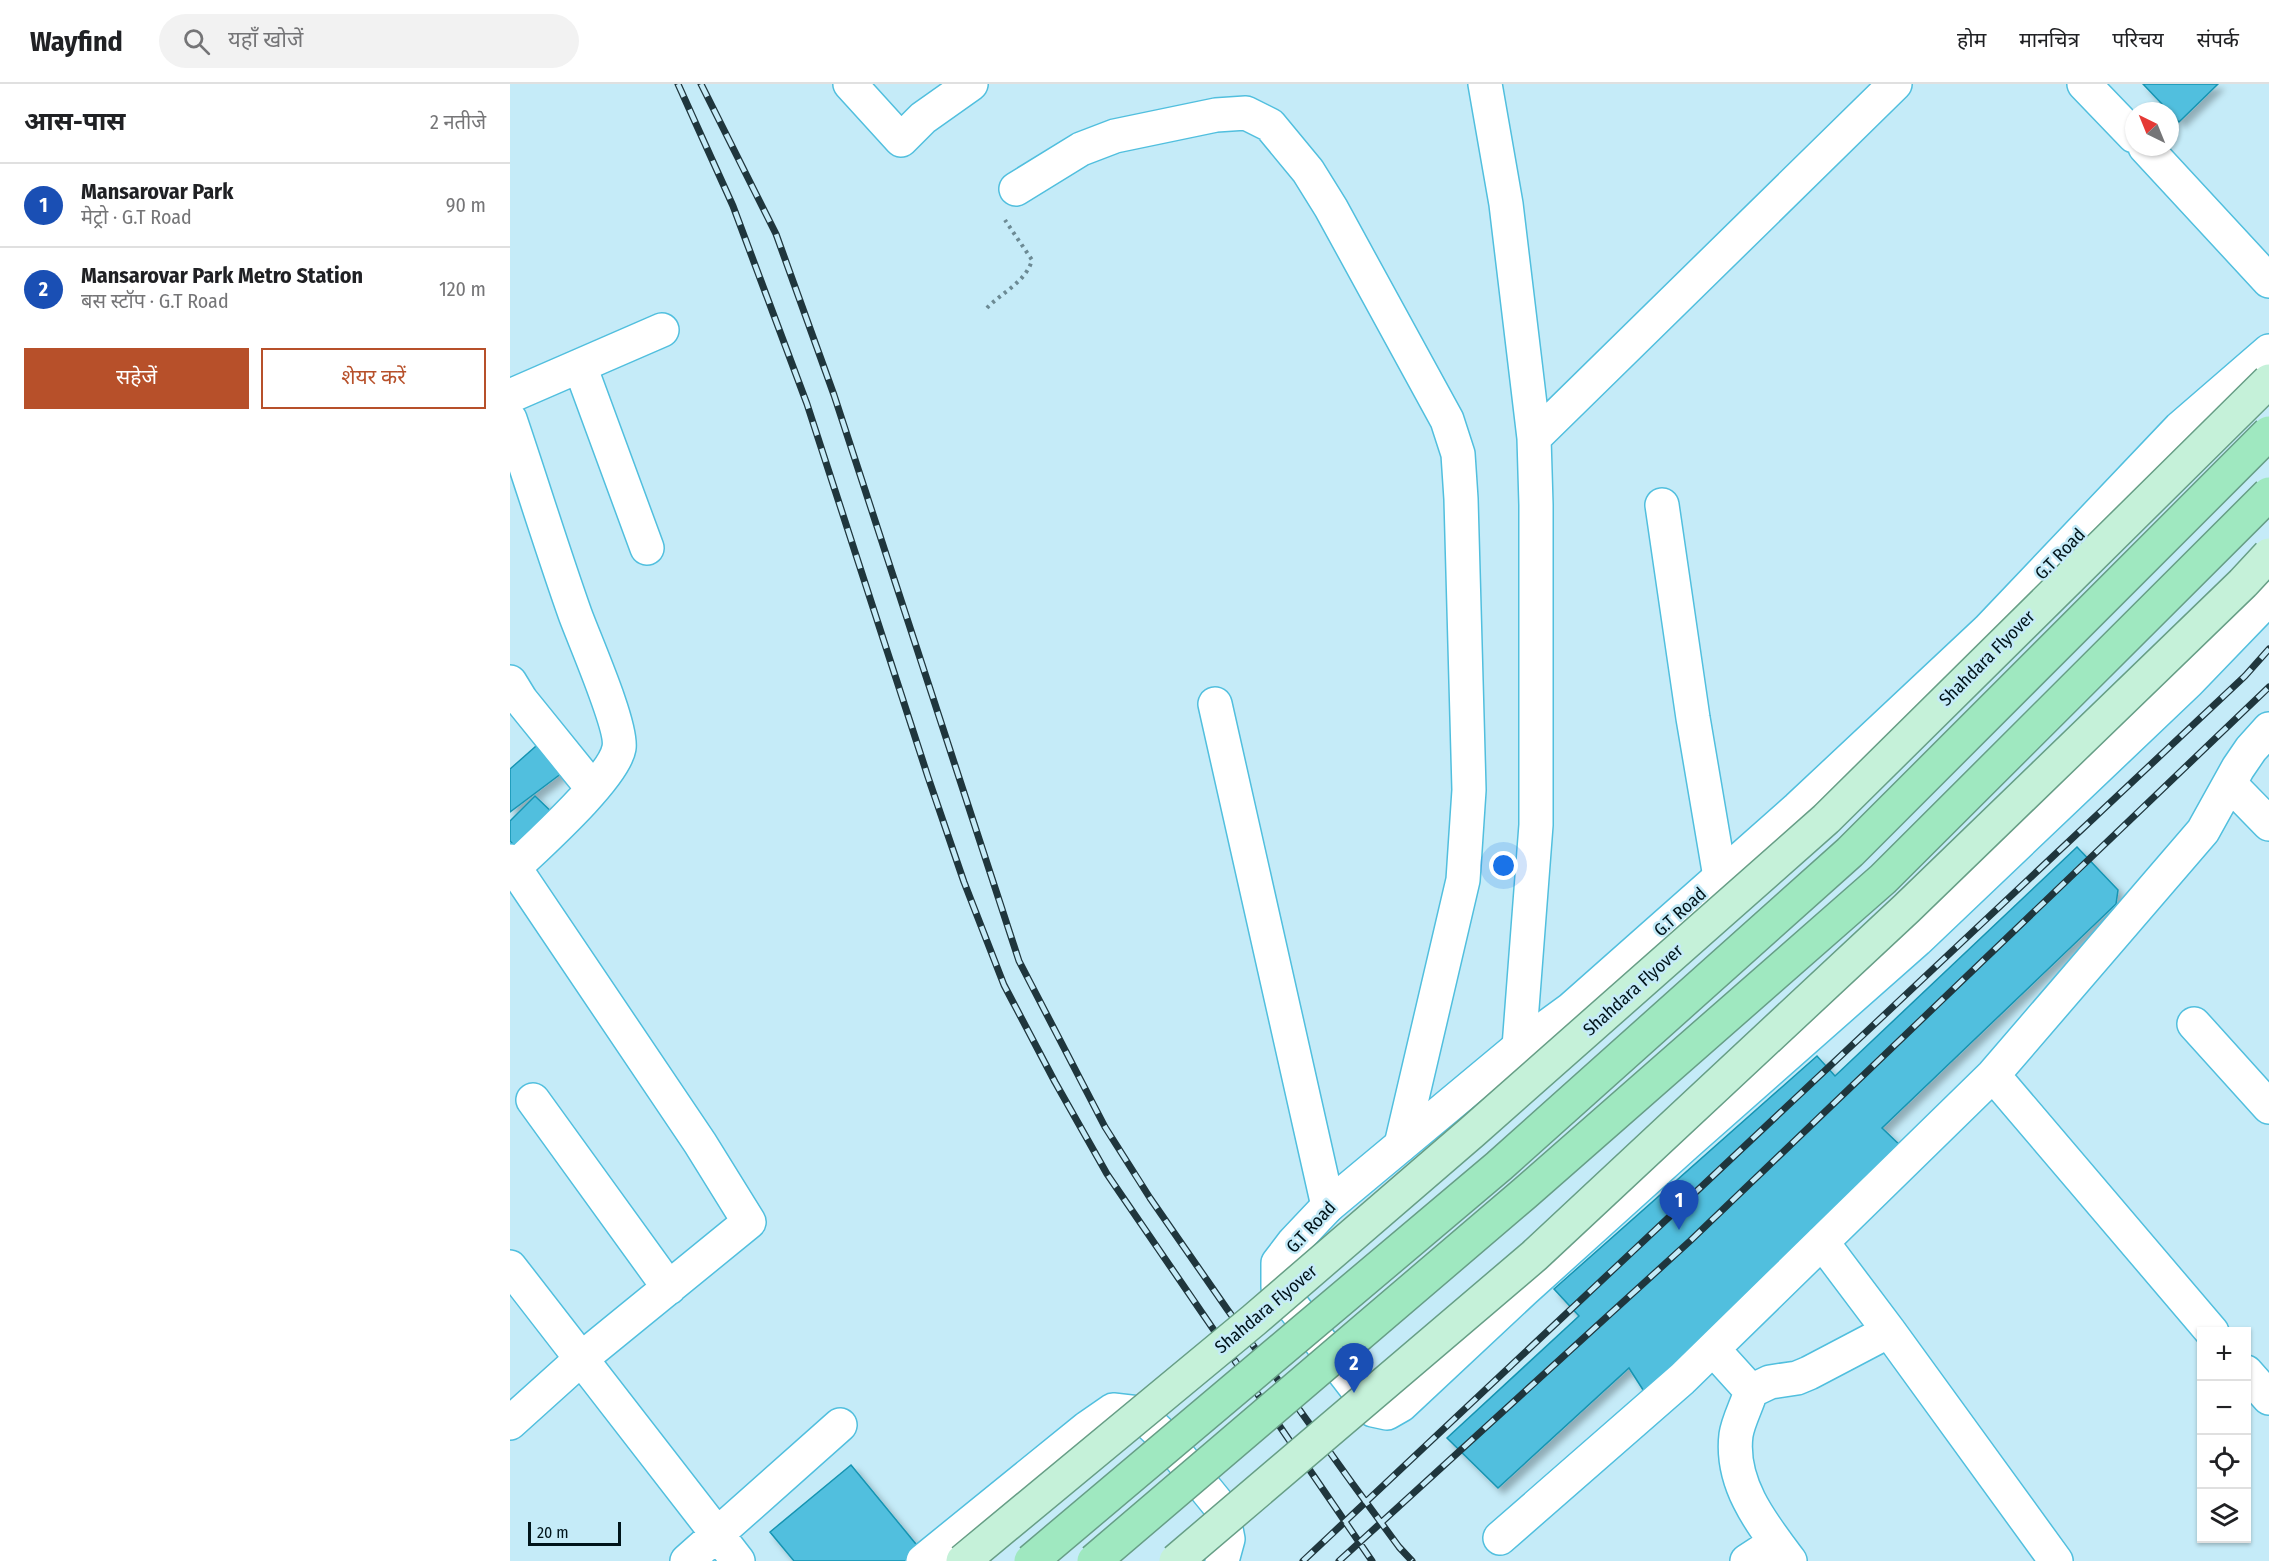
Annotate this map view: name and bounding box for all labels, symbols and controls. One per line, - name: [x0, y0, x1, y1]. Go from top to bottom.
- search box: [159, 14, 579, 68]
- text: Wayfind: [30, 25, 123, 58]
- icon: search: [180, 25, 213, 58]
- text: यहाँ खोजें: [228, 26, 303, 53]
- text: होम: [1957, 27, 1986, 53]
- text: मानचित्र: [2019, 27, 2079, 53]
- text: परिचय: [2112, 27, 2164, 53]
- text: संपर्क: [2197, 27, 2239, 53]
- north arrow: [2125, 102, 2179, 156]
- text: आस-पास: [24, 106, 126, 137]
- text: 2 नतीजे: [430, 110, 486, 134]
- text: Mansarovar Park: [81, 178, 233, 205]
- text: 1: [39, 193, 48, 217]
- text: 90 m: [446, 193, 486, 217]
- text: मेट्रो · G.T Road: [81, 205, 192, 229]
- text: Mansarovar Park Metro Station: [81, 262, 363, 289]
- text: 2: [39, 277, 48, 301]
- text: 120 m: [439, 277, 486, 301]
- text: बस स्टॉप · G.T Road: [81, 289, 229, 313]
- button: सहेजें: [24, 348, 249, 409]
- button: शेयर करें: [261, 348, 486, 409]
- street label: G.T Road: [2030, 524, 2090, 584]
- street label: Shahdara Flyover: [1934, 605, 2040, 711]
- your location: [1489, 851, 1518, 880]
- street label: G.T Road: [1649, 883, 1711, 941]
- street label: Shahdara Flyover: [1579, 939, 1688, 1041]
- pin: 1: [1660, 1180, 1698, 1230]
- street label: G.T Road: [1281, 1196, 1341, 1258]
- street label: Shahdara Flyover: [1210, 1259, 1322, 1358]
- map controls: [2197, 1327, 2251, 1543]
- button: +: [2197, 1327, 2251, 1381]
- pin: 2: [1334, 1344, 1374, 1393]
- button: −: [2197, 1381, 2251, 1435]
- button: locate: [2197, 1435, 2251, 1489]
- button: layers: [2197, 1489, 2251, 1543]
- scale bar: [528, 1519, 621, 1546]
- text: 20 m: [537, 1523, 568, 1542]

